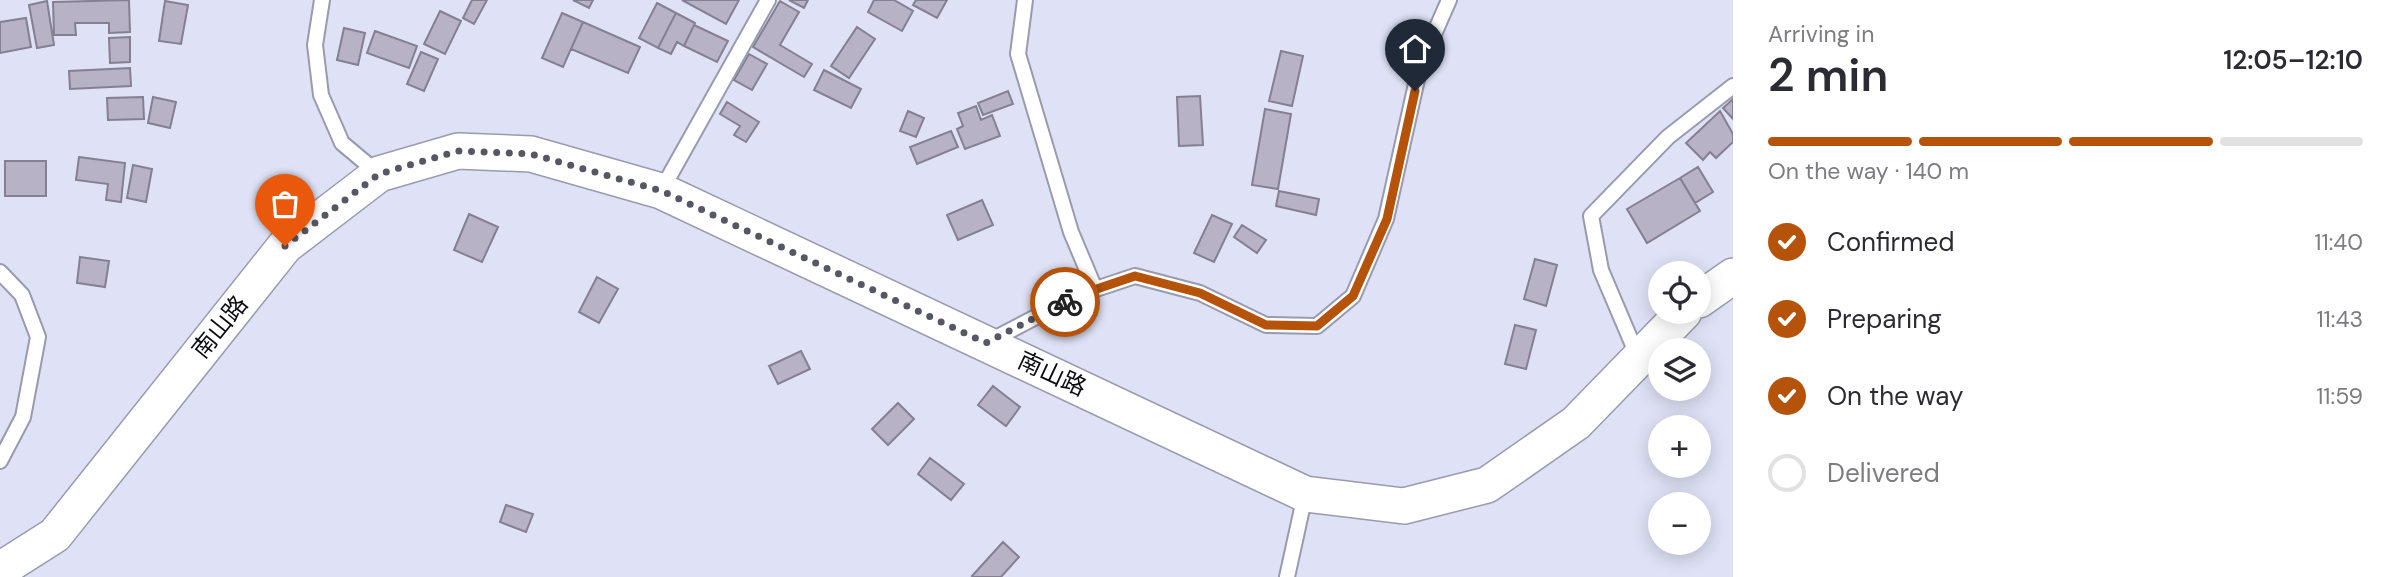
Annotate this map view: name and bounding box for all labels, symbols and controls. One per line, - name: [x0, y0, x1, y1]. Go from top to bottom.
- pin: [1385, 19, 1445, 91]
- text: Arriving in: [1768, 19, 1874, 49]
- icon: home: [1396, 30, 1434, 68]
- text: 12:05–12:10: [2223, 43, 2363, 77]
- text: 2 min: [1768, 45, 1888, 105]
- text: On the way · 140 m: [1768, 156, 1969, 186]
- pin: [255, 174, 315, 246]
- icon: bag: [266, 185, 304, 223]
- icon: check: [1768, 223, 1806, 261]
- text: Confirmed: [1827, 225, 1954, 259]
- text: 11:40: [2314, 227, 2363, 257]
- map controls: [1648, 261, 1711, 555]
- button: locate: [1648, 261, 1711, 324]
- courier: [1030, 267, 1100, 337]
- icon: bike: [1046, 283, 1084, 321]
- street label: 南山路: [185, 289, 254, 364]
- icon: check: [1768, 300, 1806, 338]
- text: Preparing: [1827, 302, 1942, 336]
- text: 11:43: [2316, 304, 2363, 334]
- button: layers: [1648, 338, 1711, 401]
- street label: 南山路: [1013, 344, 1091, 403]
- icon: check: [1768, 377, 1806, 415]
- text: On the way: [1827, 379, 1963, 413]
- text: 11:59: [2316, 381, 2363, 411]
- button: +: [1648, 415, 1711, 478]
- text: Delivered: [1827, 456, 1940, 490]
- button: −: [1648, 492, 1711, 555]

